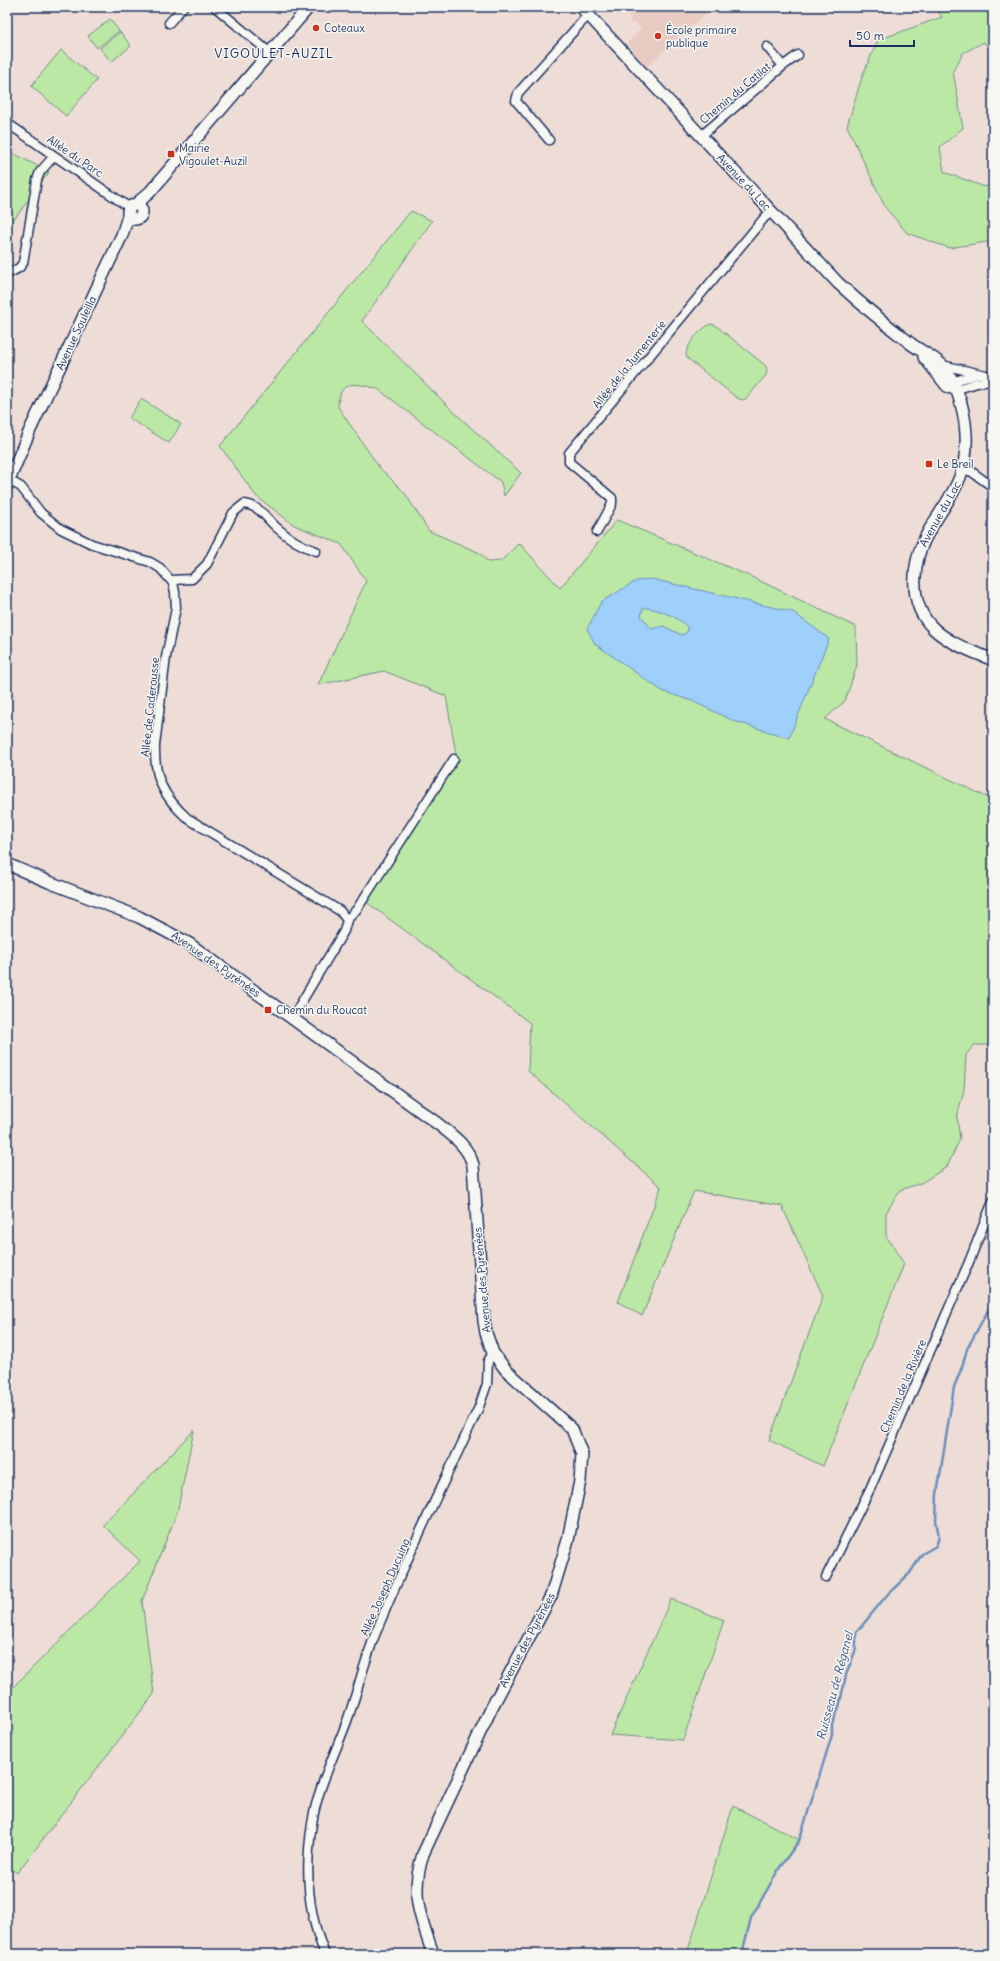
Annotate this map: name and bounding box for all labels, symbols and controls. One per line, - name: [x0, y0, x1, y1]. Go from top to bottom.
- place label: Coteaux: [324, 21, 365, 35]
- place label: École primaire publique: [666, 22, 737, 50]
- scale bar: [850, 22, 914, 48]
- marker: Coteaux: [311, 23, 321, 33]
- text: 50 m: [856, 28, 885, 43]
- marker: École primaire publique: [653, 31, 663, 41]
- district label: VIGOULET-AUZIL: [214, 45, 334, 62]
- street label: Chemin du Catilat: [697, 59, 773, 127]
- street label: Allée du Parc: [44, 132, 106, 180]
- place label: Mairie Vigoulet-Auzil: [179, 141, 247, 168]
- marker: Mairie Vigoulet-Auzil: [166, 149, 176, 159]
- street label: Avenue du Lac: [714, 151, 774, 214]
- street label: Avenue Souleilla: [53, 294, 99, 372]
- street label: Allée de la Jumenterie: [589, 317, 669, 411]
- place label: Le Breil: [937, 457, 973, 471]
- marker: Le Breil: [924, 459, 934, 469]
- street label: Avenue du Lac: [916, 478, 964, 549]
- street label: Allée de Caderousse: [138, 656, 162, 758]
- street label: Avenue des Pyrénées: [169, 928, 263, 1000]
- place label: Chemin du Roucat: [276, 1003, 367, 1017]
- marker: Chemin du Roucat: [263, 1005, 273, 1015]
- street label: Avenue des Pyrénées: [470, 1227, 494, 1333]
- street label: Chemin de la Rivière: [877, 1337, 929, 1435]
- street label: Allée Joseph Ducuing: [357, 1536, 413, 1638]
- street label: Avenue des Pyrénées: [496, 1590, 558, 1690]
- water label: Ruisseau de Réganel: [813, 1628, 857, 1741]

